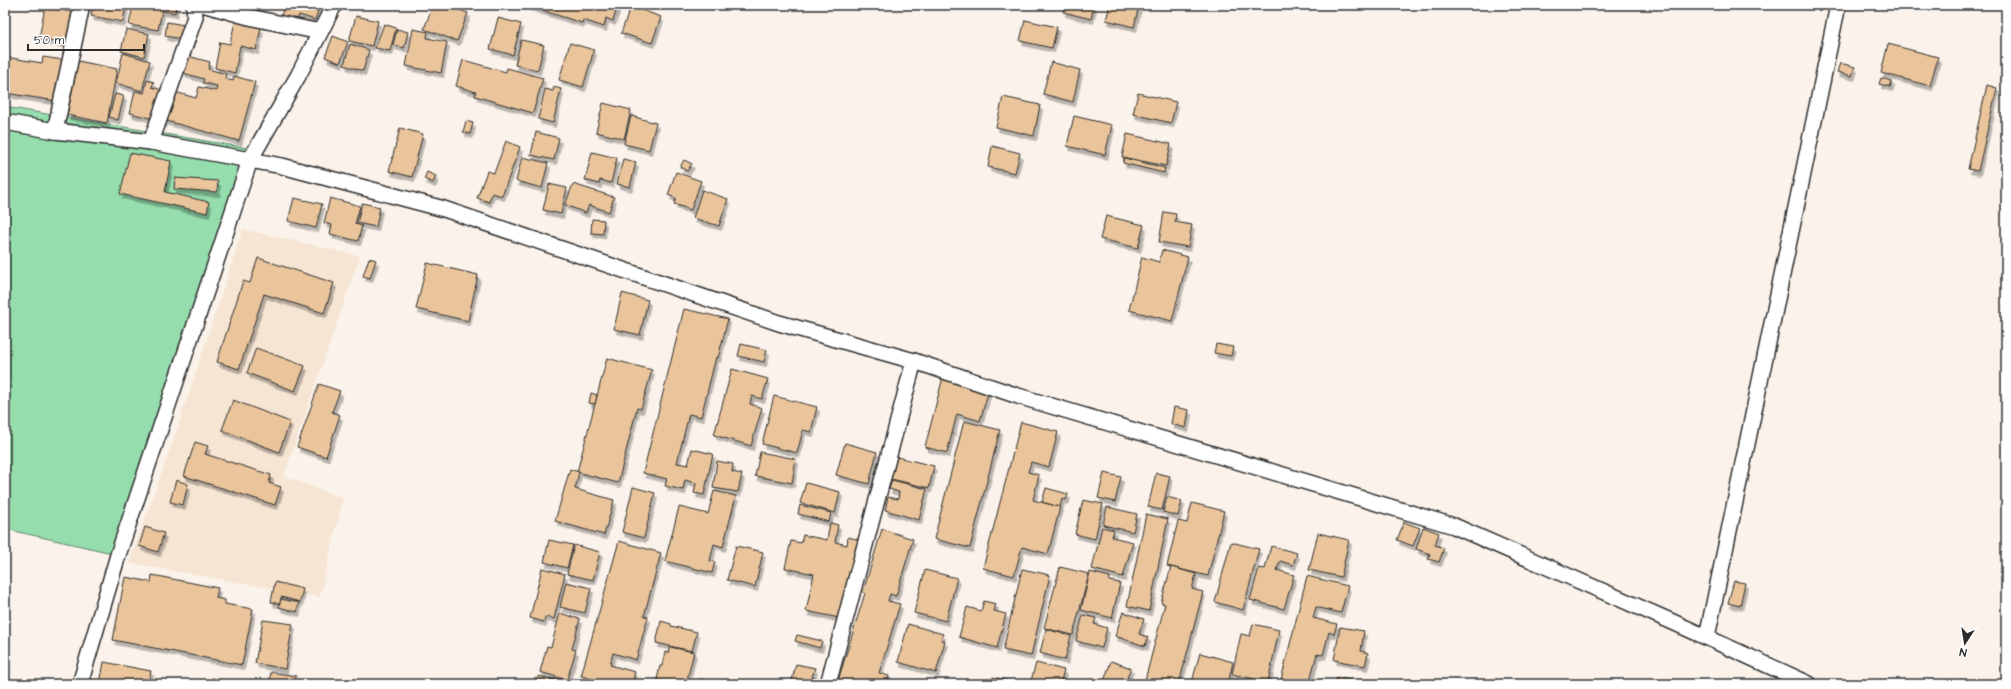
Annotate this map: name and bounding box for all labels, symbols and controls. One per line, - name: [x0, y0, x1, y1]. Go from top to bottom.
- scale bar: [28, 26, 144, 52]
- text: 50 m: [34, 32, 65, 49]
- north arrow: [1945, 623, 1985, 663]
- text: N: [1958, 644, 1968, 660]

